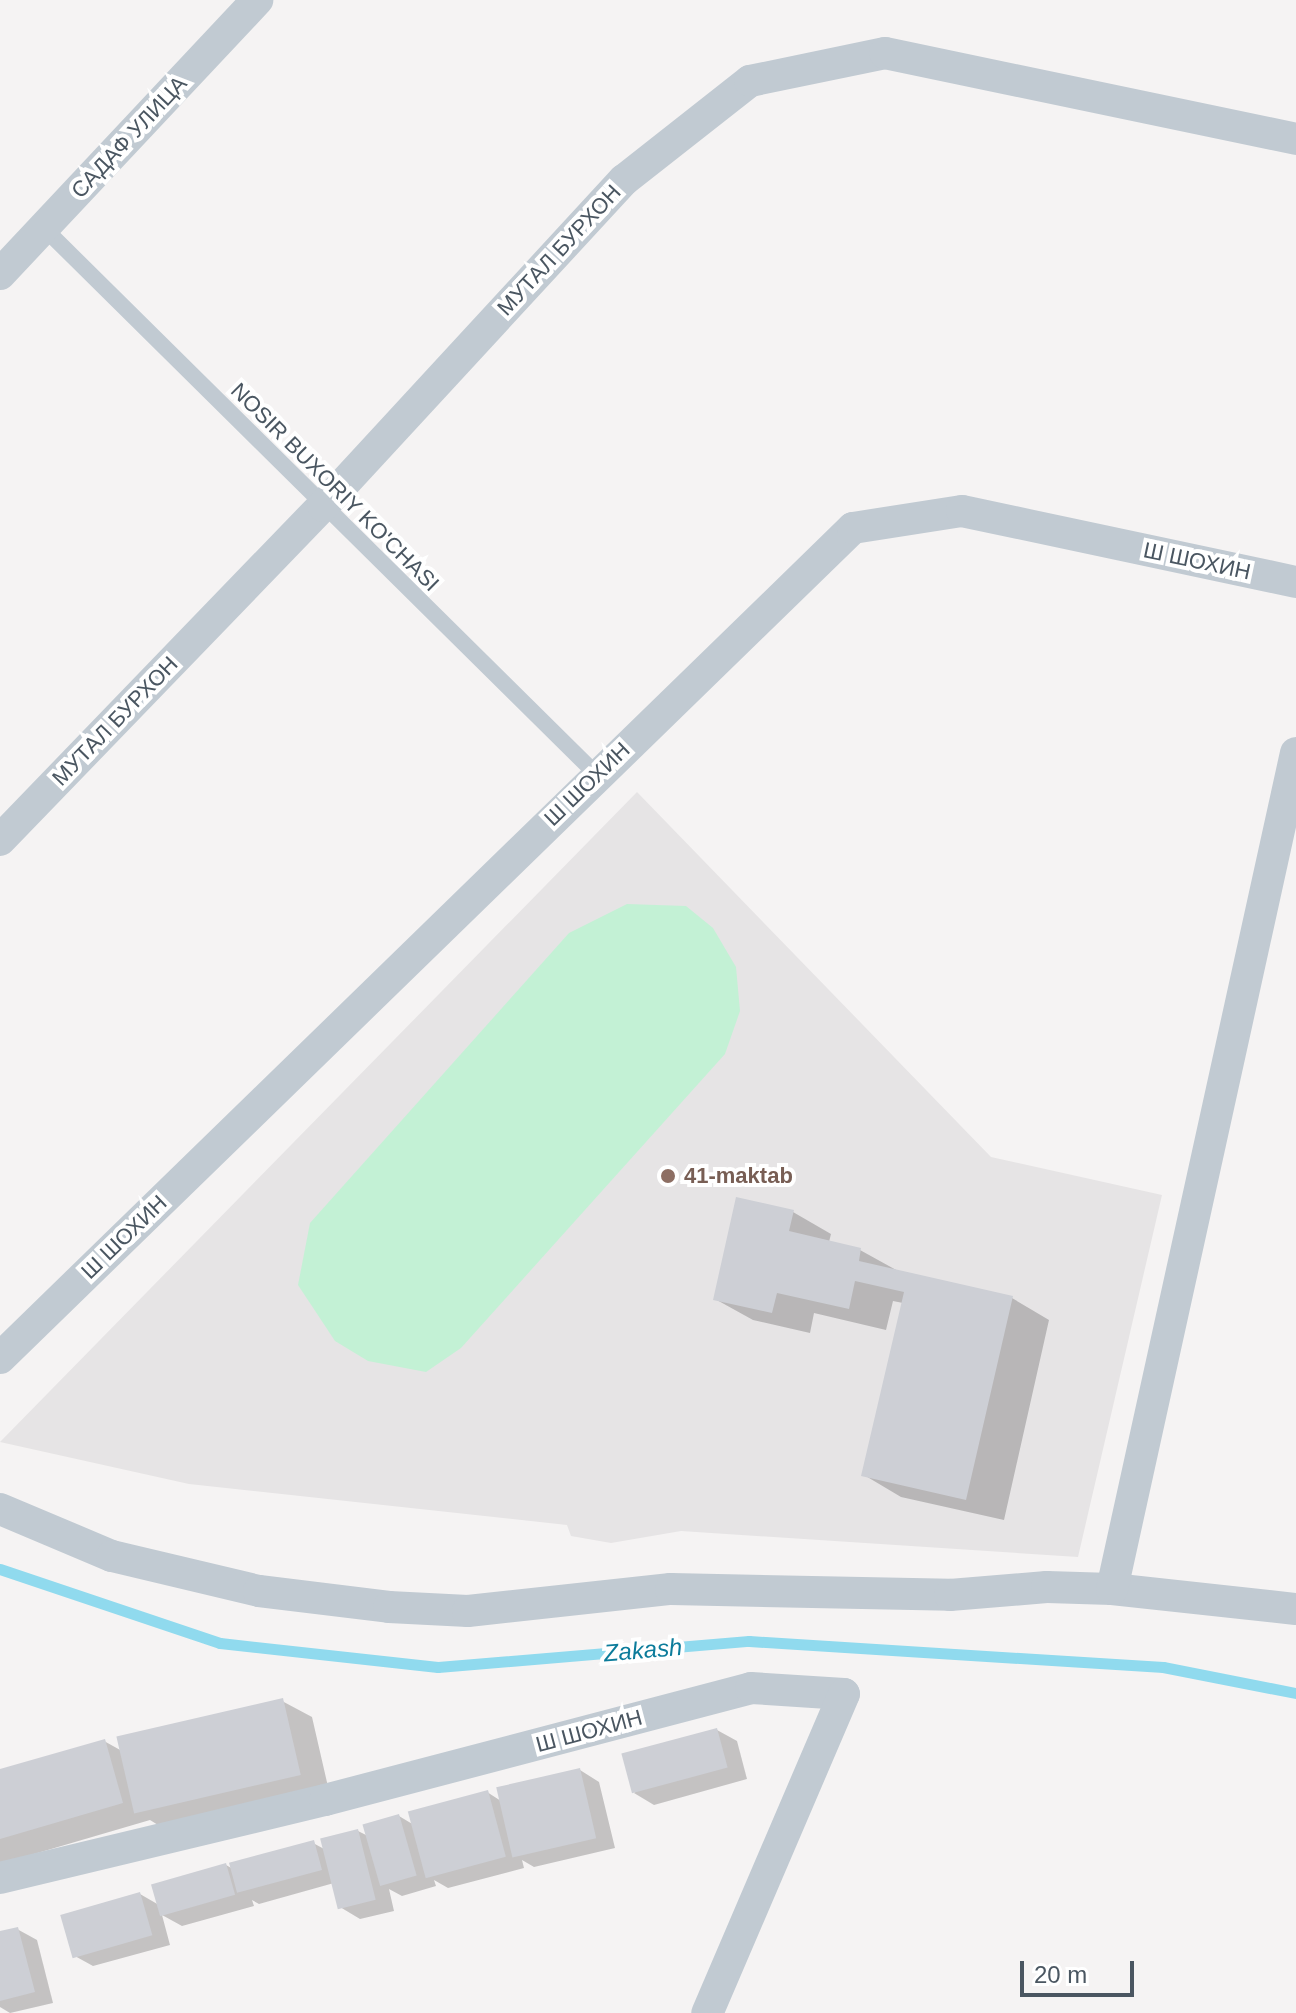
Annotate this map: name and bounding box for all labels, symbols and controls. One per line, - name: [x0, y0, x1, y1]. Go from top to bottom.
- street label: САДАФ УЛИЦА: [66, 71, 192, 203]
- street label: МУТАЛ БУРХОН: [492, 179, 626, 321]
- street label: NOSIR BUXORIY KO'CHASI: [225, 377, 445, 597]
- street label: Ш ШОХИН: [1141, 537, 1253, 585]
- street label: МУТАЛ БУРХОН: [47, 651, 183, 791]
- street label: Ш ШОХИН: [539, 737, 635, 831]
- place label: 41-maktab: [684, 1163, 793, 1189]
- marker: 41-maktab: [659, 1167, 677, 1185]
- street label: Ш ШОХИН: [76, 1190, 172, 1284]
- water label: Zakash: [603, 1632, 683, 1668]
- street label: Ш ШОХИН: [533, 1704, 645, 1758]
- scale bar: [1024, 1945, 1138, 1995]
- text: 20 m: [1034, 1961, 1087, 1988]

